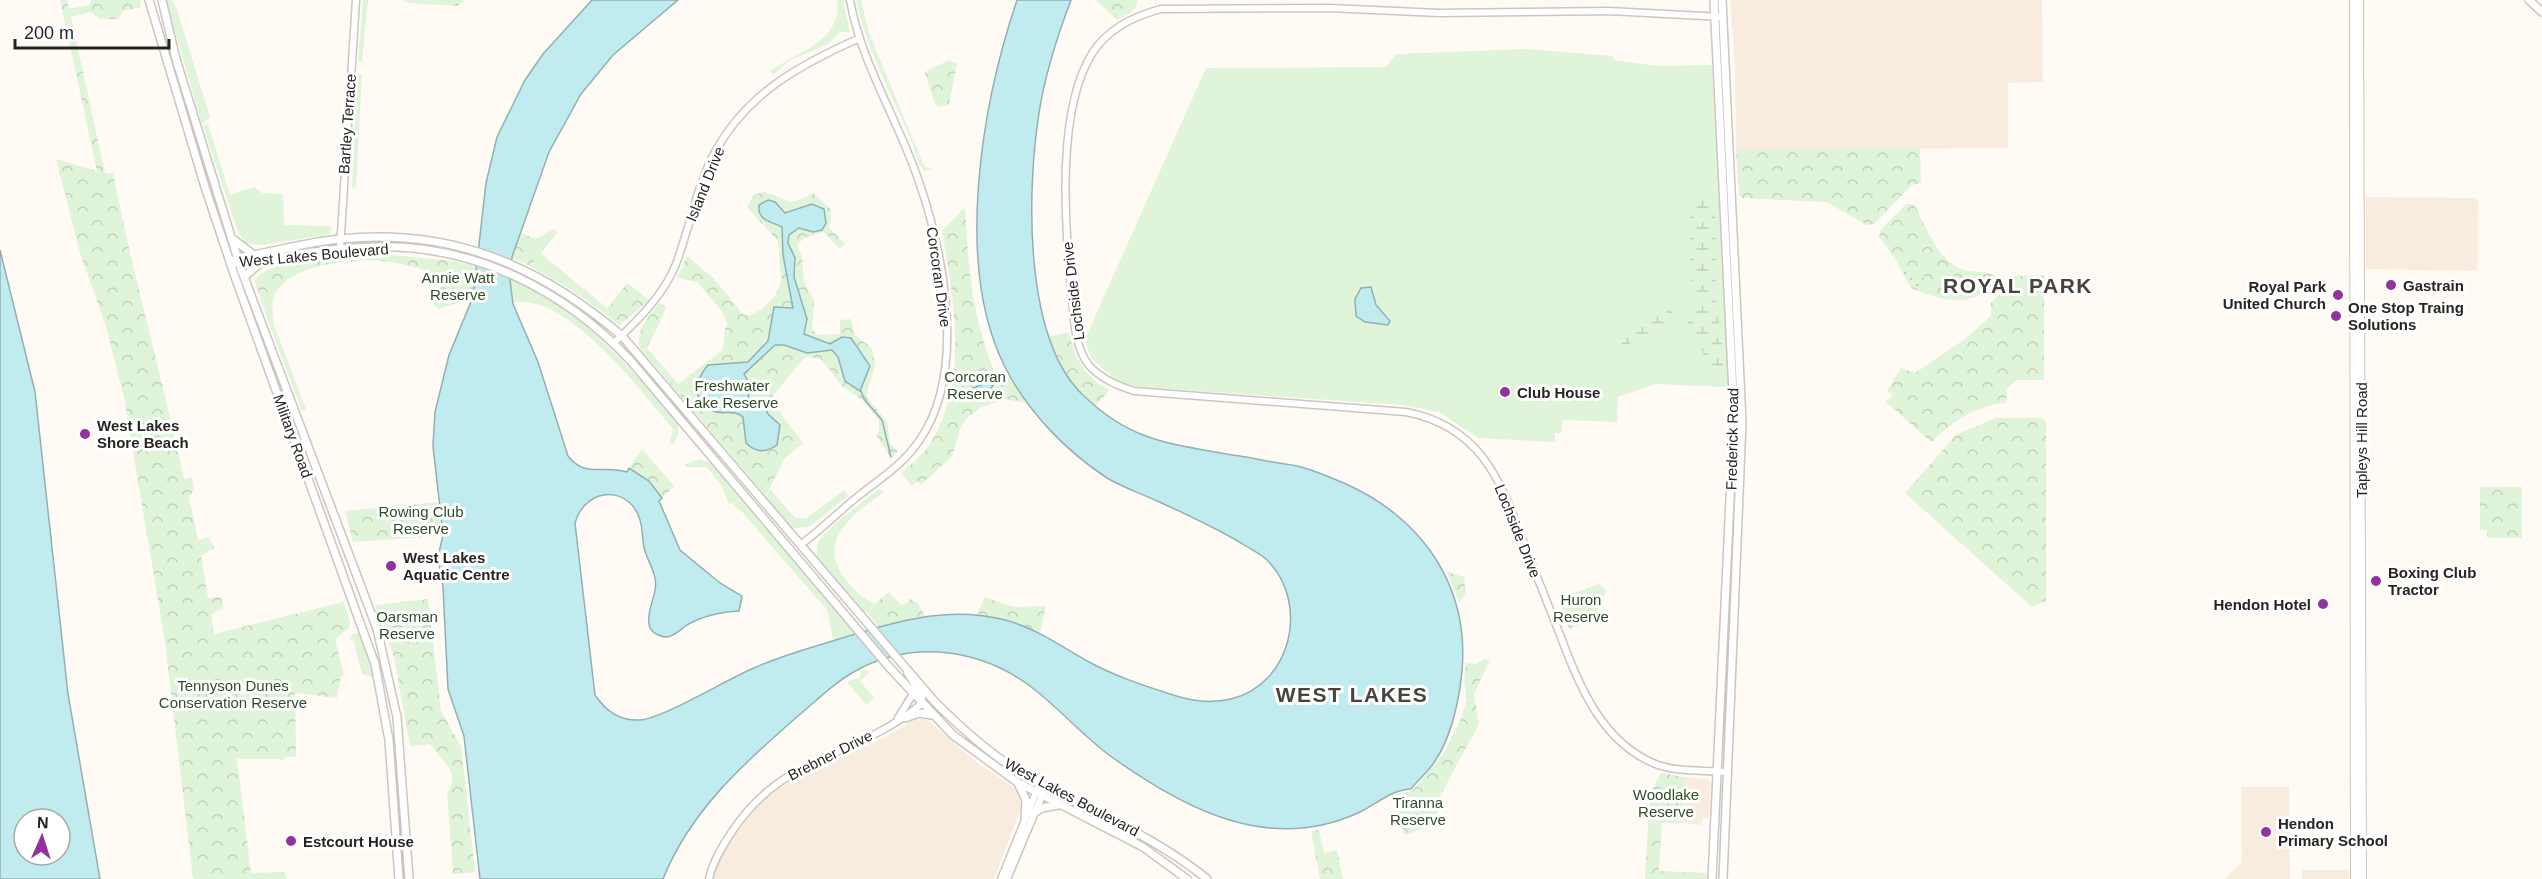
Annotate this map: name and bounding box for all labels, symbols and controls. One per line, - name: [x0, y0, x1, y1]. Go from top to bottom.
- scale bar: [15, 12, 170, 50]
- text: 200 m: [24, 23, 74, 43]
- street label: Bartley Terrace: [335, 73, 359, 175]
- street label: Island Drive: [682, 144, 728, 224]
- street label: Corcoran Drive: [924, 226, 954, 328]
- street label: West Lakes Boulevard: [239, 240, 389, 270]
- street label: Lochside Drive: [1059, 241, 1087, 341]
- park label: Annie Watt Reserve: [422, 269, 495, 303]
- district label: ROYAL PARK: [1943, 274, 2093, 297]
- place label: Gastrain: [2403, 277, 2464, 294]
- place label: Royal Park United Church: [2223, 278, 2327, 312]
- marker: Gastrain: [2384, 278, 2398, 292]
- marker: Royal Park United Church: [2331, 288, 2345, 302]
- place label: One Stop Traing Solutions: [2348, 299, 2464, 333]
- marker: One Stop Traing Solutions: [2329, 309, 2343, 323]
- park label: Corcoran Reserve: [944, 368, 1006, 402]
- park label: Freshwater Lake Reserve: [686, 377, 778, 411]
- street label: Tapleys Hill Road: [2353, 382, 2370, 498]
- place label: Club House: [1517, 384, 1600, 401]
- marker: Club House: [1498, 385, 1512, 399]
- street label: Frederick Road: [1723, 388, 1741, 490]
- street label: Military Road: [270, 392, 316, 480]
- place label: West Lakes Shore Beach: [97, 417, 189, 451]
- marker: West Lakes Shore Beach: [78, 427, 92, 441]
- street label: Lochside Drive: [1492, 482, 1544, 580]
- park label: Rowing Club Reserve: [378, 503, 464, 537]
- place label: West Lakes Aquatic Centre: [403, 549, 510, 583]
- marker: West Lakes Aquatic Centre: [384, 559, 398, 573]
- place label: Boxing Club Tractor: [2388, 564, 2476, 598]
- marker: Boxing Club Tractor: [2369, 574, 2383, 588]
- park label: Huron Reserve: [1553, 591, 1609, 625]
- place label: Hendon Hotel: [2214, 596, 2311, 613]
- marker: Hendon Hotel: [2316, 597, 2330, 611]
- park label: Oarsman Reserve: [376, 608, 438, 642]
- park label: Tennyson Dunes Conservation Reserve: [159, 677, 307, 711]
- district label: WEST LAKES: [1276, 683, 1428, 706]
- street label: Brebner Drive: [785, 726, 875, 784]
- street label: West Lakes Boulevard: [1002, 754, 1142, 840]
- park label: Woodlake Reserve: [1633, 786, 1699, 820]
- park label: Tiranna Reserve: [1390, 794, 1446, 828]
- north arrow: [12, 807, 72, 867]
- text: N: [37, 814, 49, 831]
- place label: Hendon Primary School: [2278, 815, 2388, 849]
- marker: Hendon Primary School: [2259, 825, 2273, 839]
- place label: Estcourt House: [303, 833, 414, 850]
- marker: Estcourt House: [284, 834, 298, 848]

